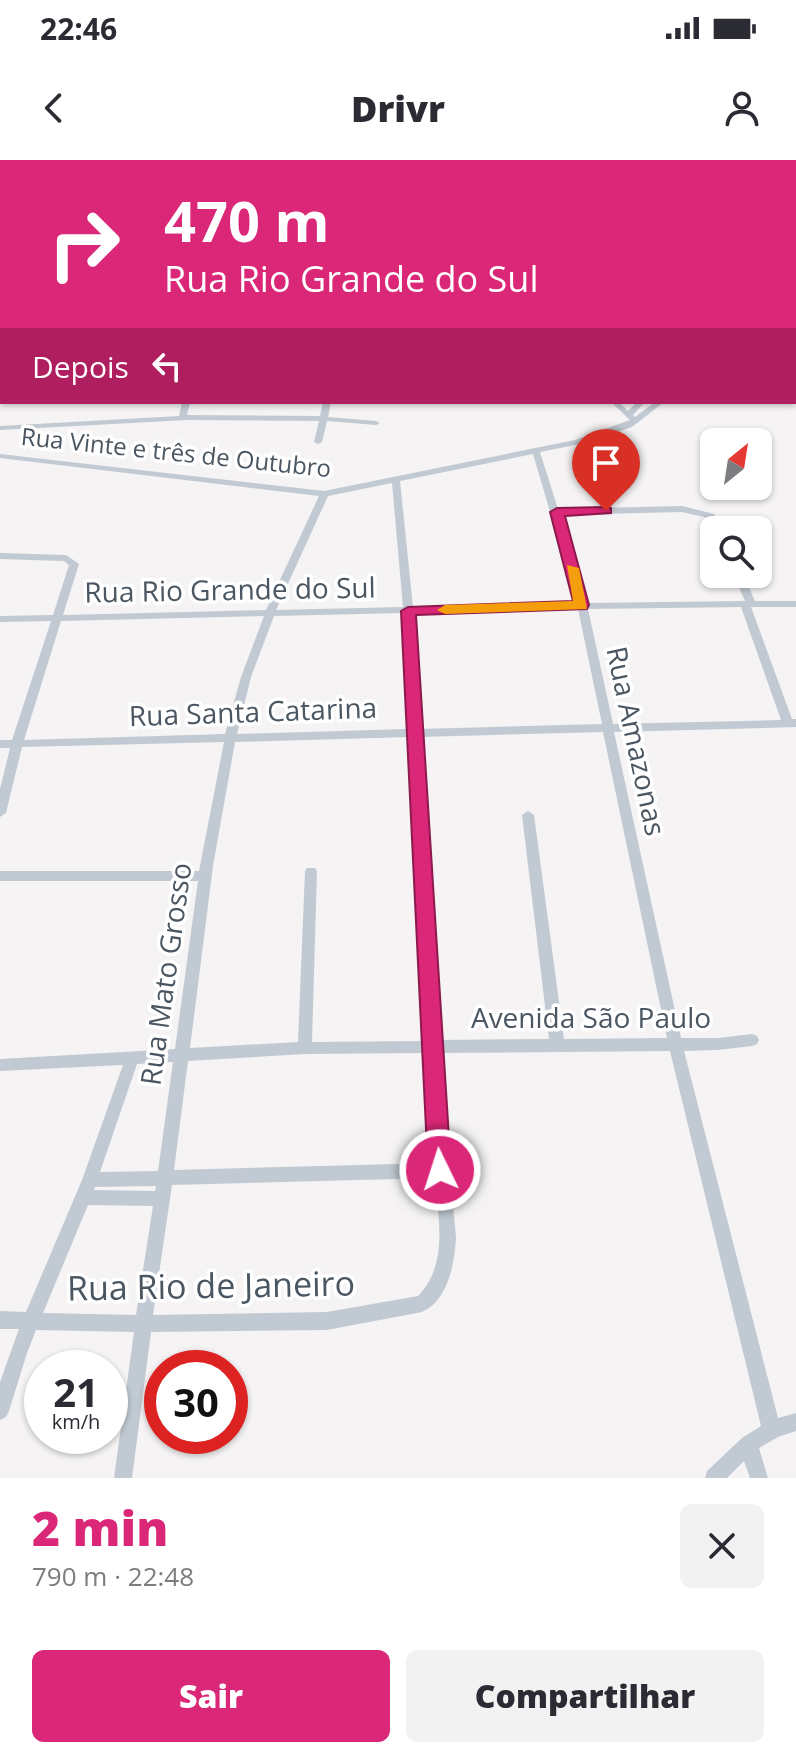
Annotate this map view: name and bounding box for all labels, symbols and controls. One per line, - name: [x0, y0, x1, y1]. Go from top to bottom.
- text: 22:46: [40, 8, 117, 49]
- text: Drivr: [351, 84, 445, 133]
- icon: back: [32, 86, 76, 130]
- icon: person: [720, 86, 764, 130]
- text: 470 m: [164, 182, 330, 258]
- icon: right: [32, 192, 136, 296]
- text: Rua Rio Grande do Sul: [164, 254, 538, 303]
- icon: left: [145, 344, 189, 388]
- text: Depois: [32, 346, 129, 387]
- street label: Rua Vinte e três de Outubro: [19, 419, 333, 484]
- north arrow: [700, 428, 772, 500]
- map controls: [700, 428, 772, 588]
- pin: [572, 429, 640, 511]
- icon: arrive: [584, 441, 628, 485]
- button: search: [700, 516, 772, 588]
- street label: Rua Rio Grande do Sul: [84, 567, 376, 611]
- street label: Rua Amazonas: [598, 643, 676, 839]
- street label: Rua Santa Catarina: [128, 688, 378, 734]
- street label: Rua Mato Grosso: [131, 860, 199, 1088]
- street label: Avenida São Paulo: [471, 998, 711, 1036]
- position arrow: [398, 1128, 482, 1212]
- street label: Rua Rio de Janeiro: [67, 1259, 355, 1311]
- speed limit sign: 30: [144, 1350, 248, 1454]
- text: 21: [53, 1364, 99, 1419]
- text: km/h: [52, 1408, 100, 1435]
- text: 2 min: [32, 1495, 168, 1560]
- button: close: [680, 1504, 764, 1588]
- text: 790 m · 22:48: [32, 1558, 194, 1594]
- button: Sair: [32, 1650, 390, 1742]
- button: Compartilhar: [406, 1650, 764, 1742]

